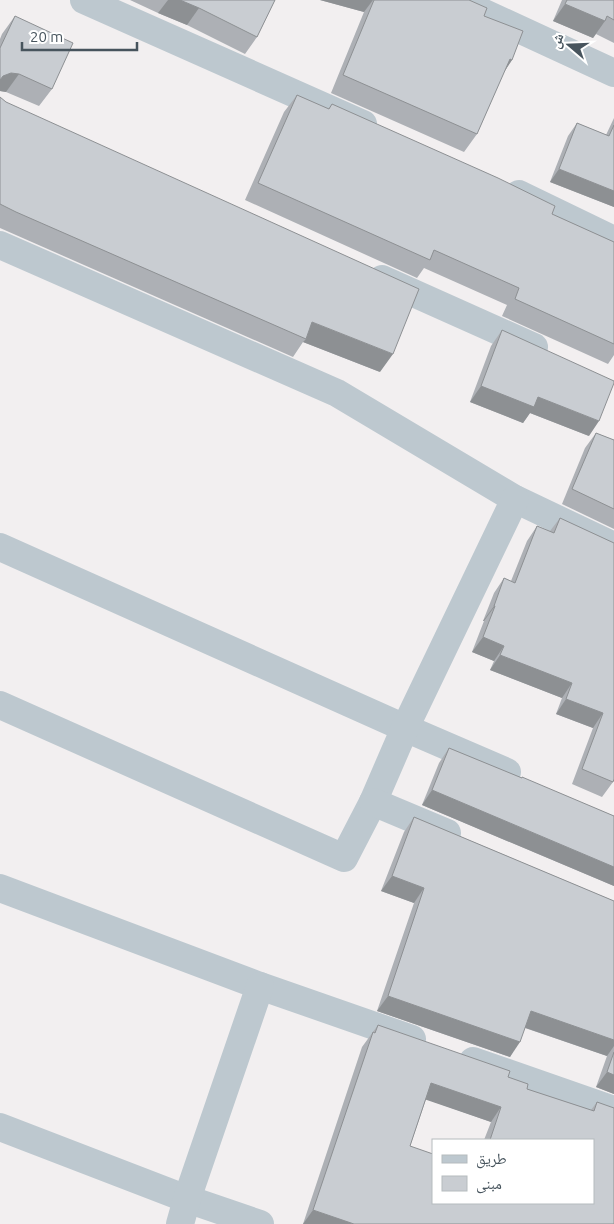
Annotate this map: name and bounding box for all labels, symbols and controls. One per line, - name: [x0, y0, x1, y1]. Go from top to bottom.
- scale bar: [22, 20, 138, 52]
- north arrow: [544, 20, 594, 70]
- text: 20 m: [30, 28, 63, 45]
- text: ش: [547, 31, 568, 51]
- legend: [432, 1139, 594, 1204]
- text: طريق: [476, 1150, 507, 1169]
- text: مبنى: [476, 1175, 502, 1194]

